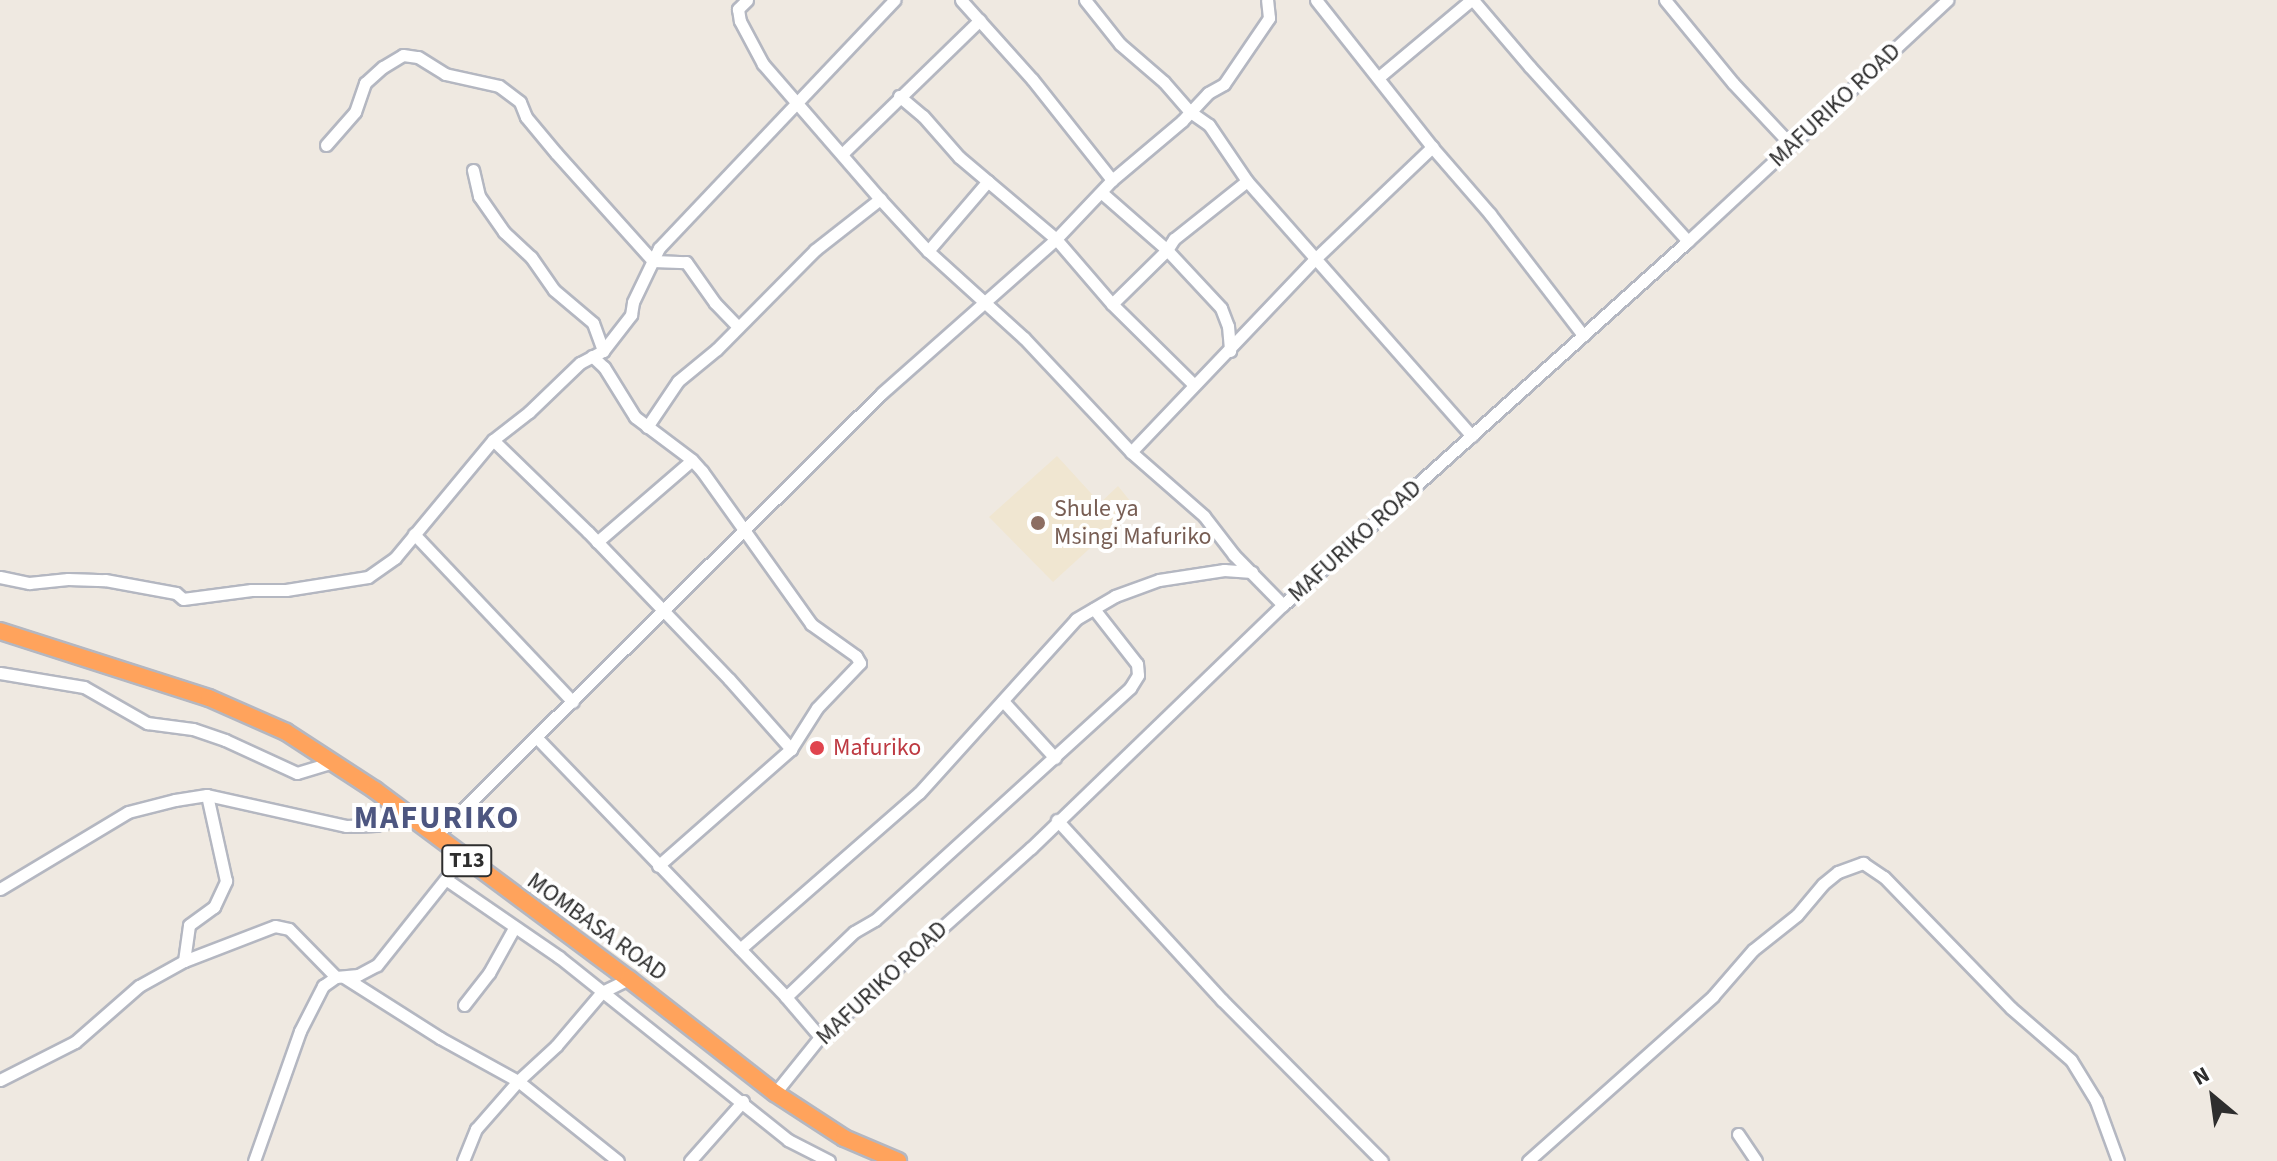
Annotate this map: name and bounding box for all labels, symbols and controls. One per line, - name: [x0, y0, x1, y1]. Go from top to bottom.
- street label: MAFURIKO ROAD: [1763, 37, 1907, 173]
- street label: MAFURIKO ROAD: [1283, 474, 1427, 608]
- place label: Shule ya Msingi Mafuriko: [1054, 495, 1212, 551]
- marker: Shule ya Msingi Mafuriko: [1029, 514, 1047, 532]
- place label: Mafuriko: [833, 734, 921, 762]
- marker: Mafuriko: [808, 739, 826, 757]
- district label: MAFURIKO: [354, 799, 520, 837]
- road number: T13: [441, 843, 493, 879]
- street label: MOMBASA ROAD: [521, 867, 673, 987]
- street label: MAFURIKO ROAD: [810, 915, 954, 1051]
- north arrow: [2173, 1057, 2253, 1137]
- text: N: [2187, 1058, 2216, 1094]

